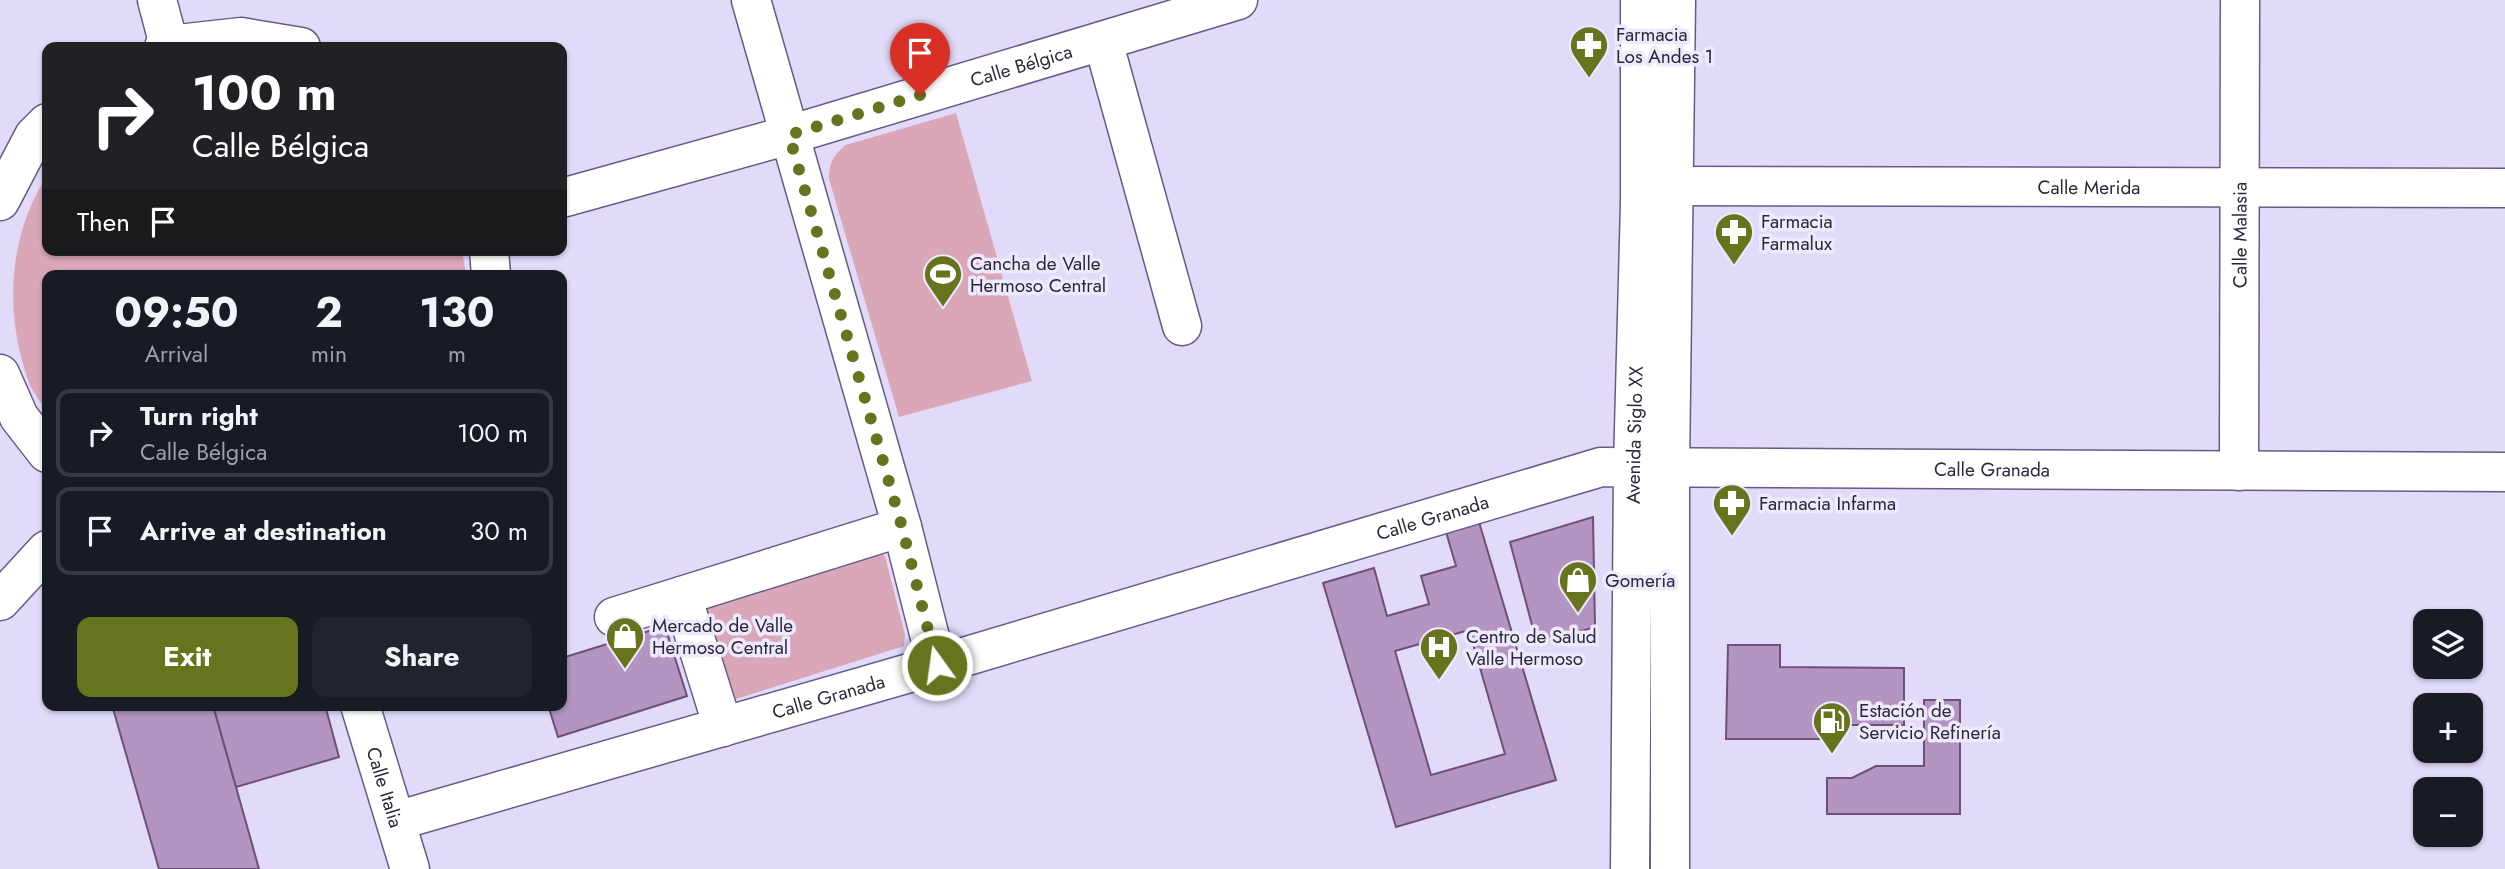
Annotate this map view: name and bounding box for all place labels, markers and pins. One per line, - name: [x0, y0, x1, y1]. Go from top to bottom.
- place label: Farmacia Los Andes 1: [1616, 21, 1713, 70]
- pin: [890, 23, 950, 95]
- pharmacy icon: Farmacia Los Andes 1: [1568, 24, 1610, 79]
- place label: Farmacia Farmalux: [1761, 208, 1833, 257]
- pharmacy icon: Farmacia Farmalux: [1713, 211, 1755, 266]
- place label: Cancha de Valle Hermoso Central: [970, 250, 1106, 299]
- sports icon: Cancha de Valle Hermoso Central: [922, 253, 964, 308]
- pharmacy icon: Farmacia Infarma: [1711, 482, 1753, 537]
- place label: Farmacia Infarma: [1759, 490, 1896, 517]
- shop icon: Gomería: [1557, 559, 1599, 614]
- place label: Gomería: [1605, 567, 1675, 594]
- place label: Mercado de Valle Hermoso Central: [652, 612, 793, 661]
- shop icon: Mercado de Valle Hermoso Central: [604, 615, 646, 670]
- place label: Centro de Salud Valle Hermoso: [1466, 623, 1597, 672]
- hospital icon: Centro de Salud Valle Hermoso: [1418, 626, 1460, 681]
- place label: Estación de Servicio Refinería: [1859, 697, 2001, 746]
- fuel station icon: Estación de Servicio Refinería: [1811, 700, 1853, 755]

